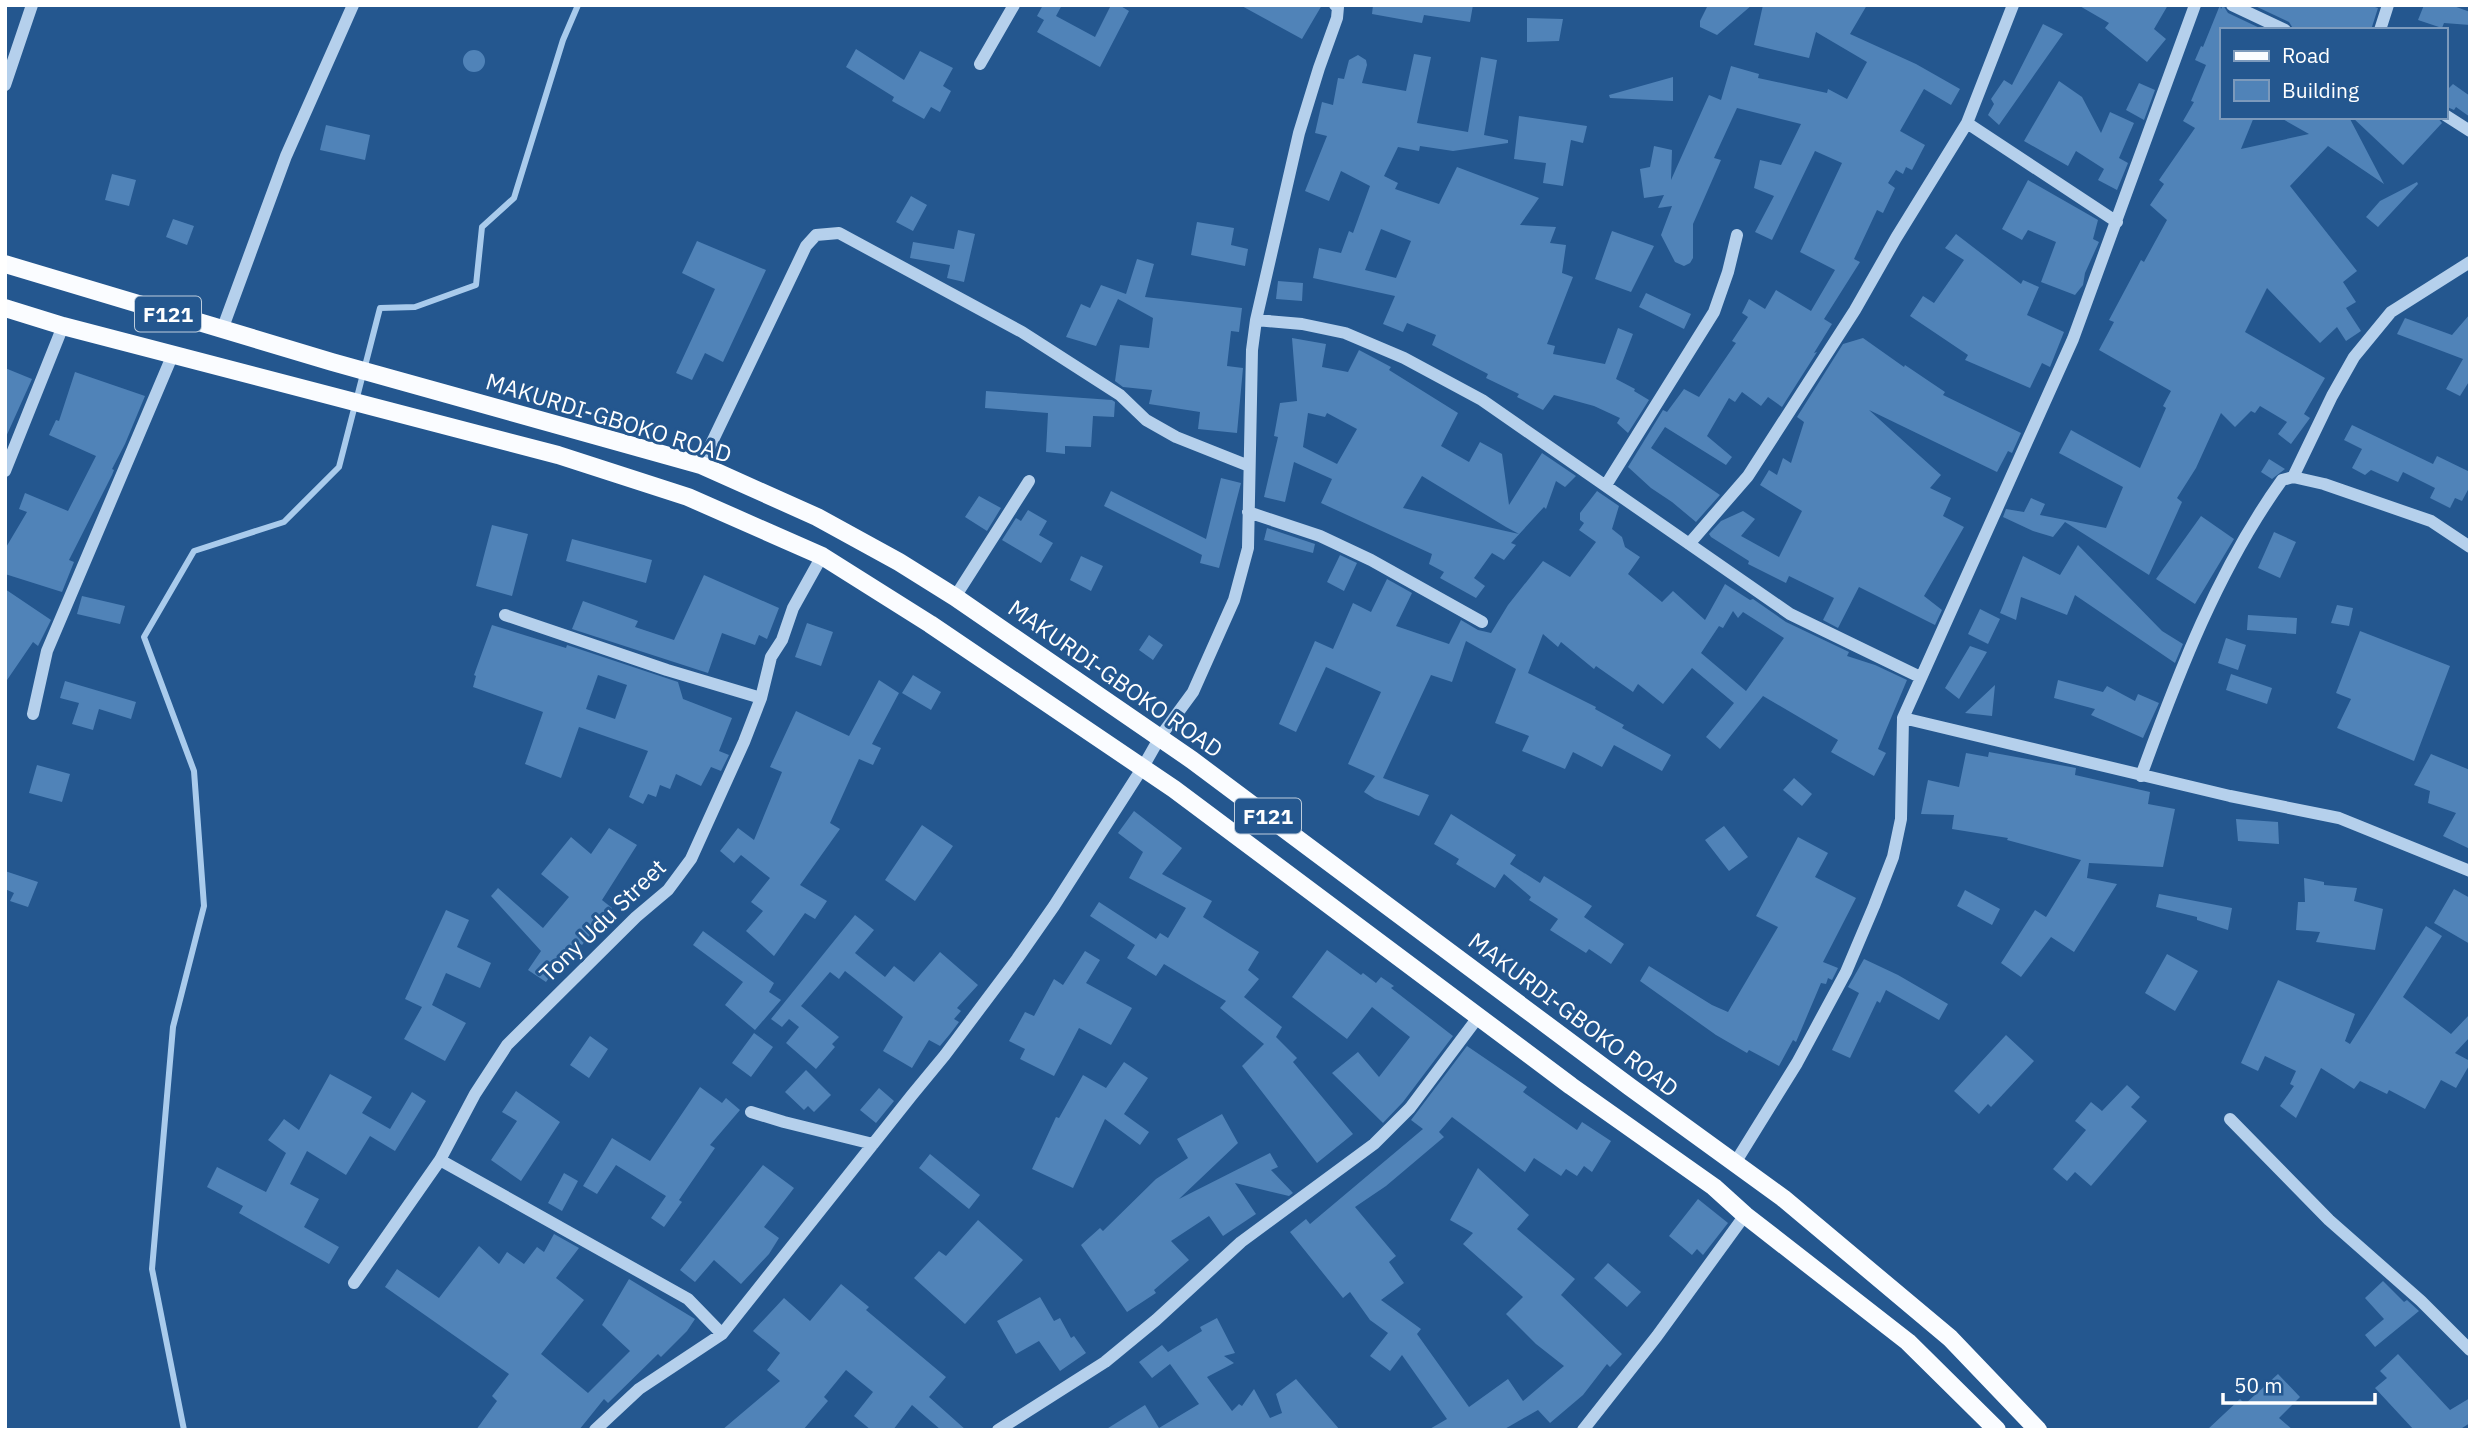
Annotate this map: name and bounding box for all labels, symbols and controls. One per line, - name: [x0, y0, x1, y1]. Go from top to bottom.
- legend: [2220, 28, 2447, 119]
- text: Road: [2282, 41, 2330, 69]
- text: Building: [2282, 76, 2359, 104]
- road number: F121: [135, 296, 201, 332]
- street label: MAKURDI-GBOKO ROAD: [482, 365, 736, 469]
- street label: MAKURDI-GBOKO ROAD: [1003, 592, 1229, 764]
- road number: F121: [1235, 798, 1301, 834]
- street label: Tony Udu Street: [532, 852, 672, 988]
- street label: MAKURDI-GBOKO ROAD: [1463, 925, 1685, 1103]
- scale bar: [2223, 1362, 2375, 1406]
- text: 50 m: [2234, 1371, 2283, 1399]

